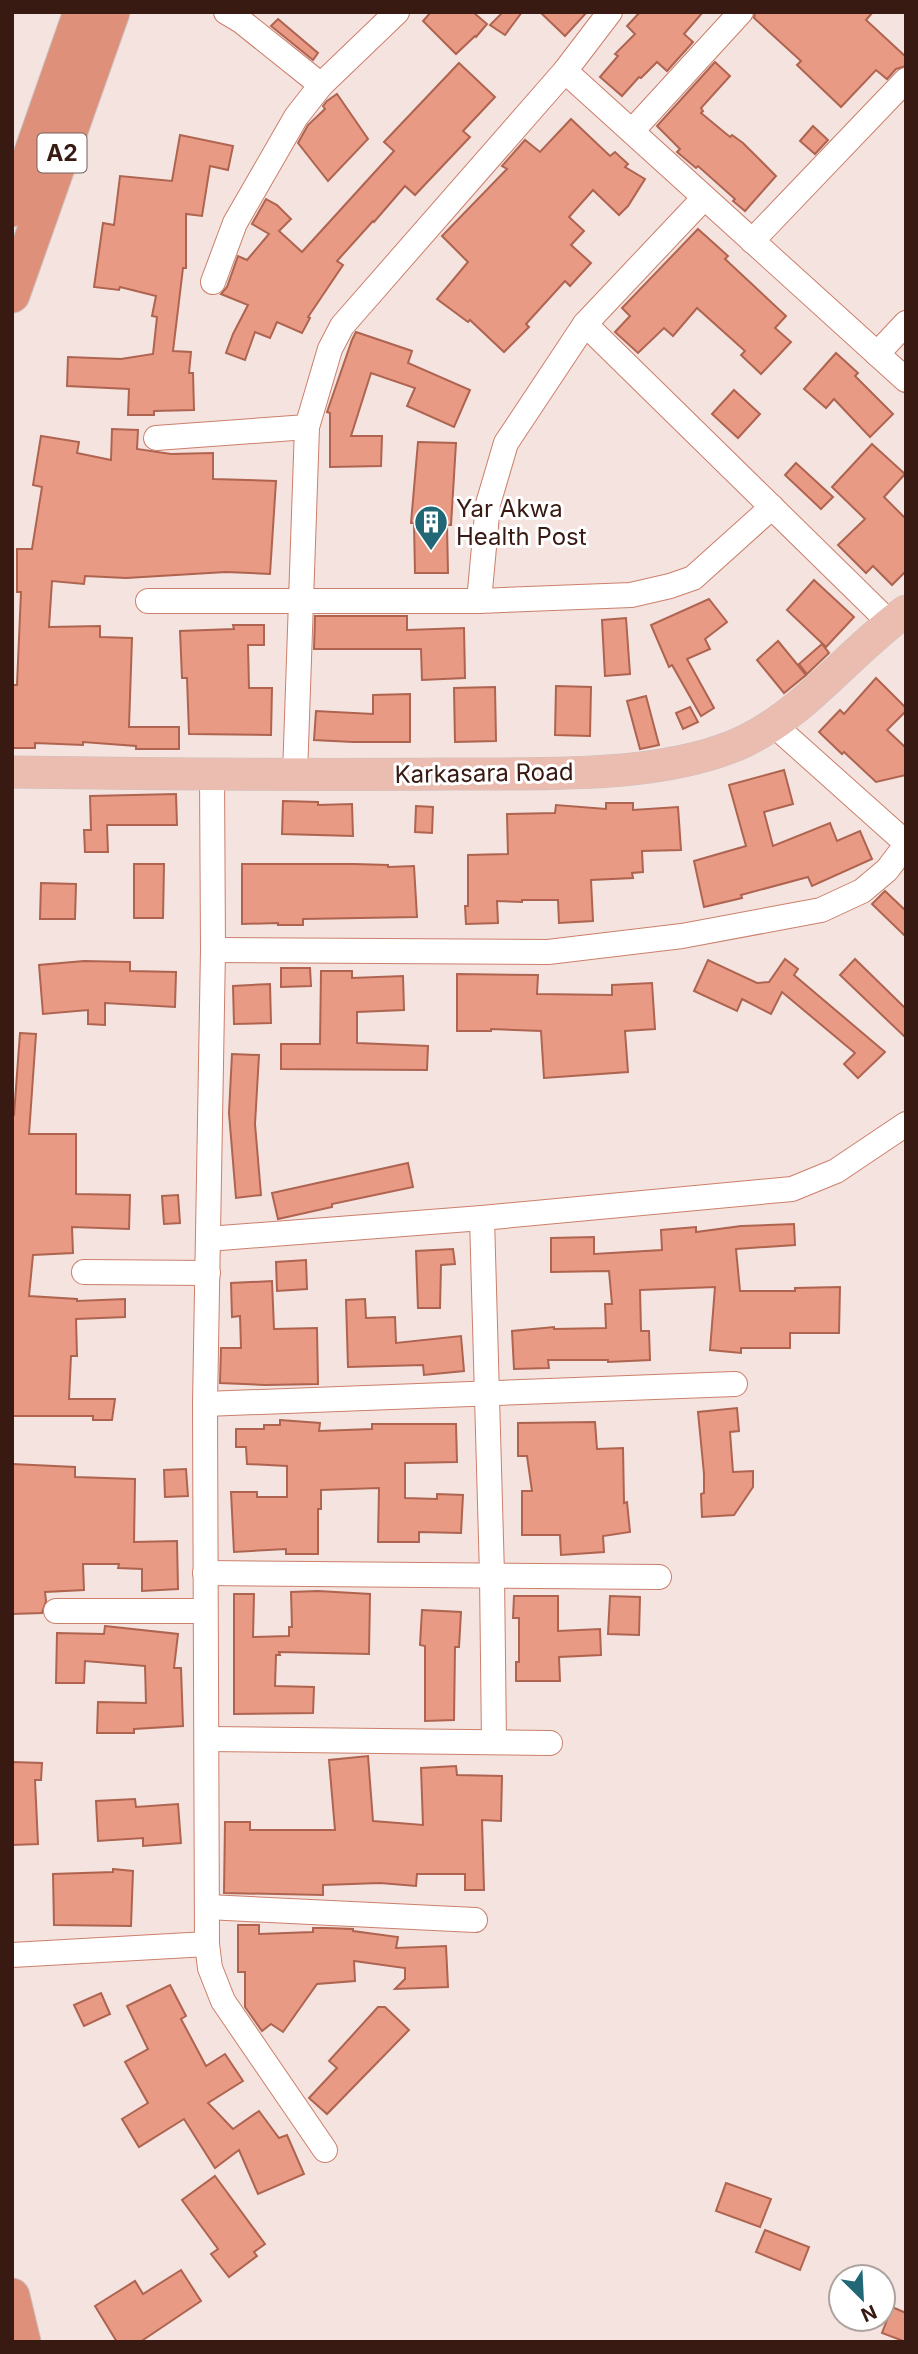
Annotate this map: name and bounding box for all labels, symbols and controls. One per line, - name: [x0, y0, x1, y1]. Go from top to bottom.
- road number: A2: [38, 134, 86, 172]
- place label: Yar Akwa Health Post: [456, 494, 587, 551]
- building icon: Yar Akwa Health Post: [412, 503, 450, 552]
- street label: Karkasara Road: [394, 757, 574, 789]
- north arrow: [827, 2263, 897, 2333]
- text: N: [857, 2300, 880, 2327]

